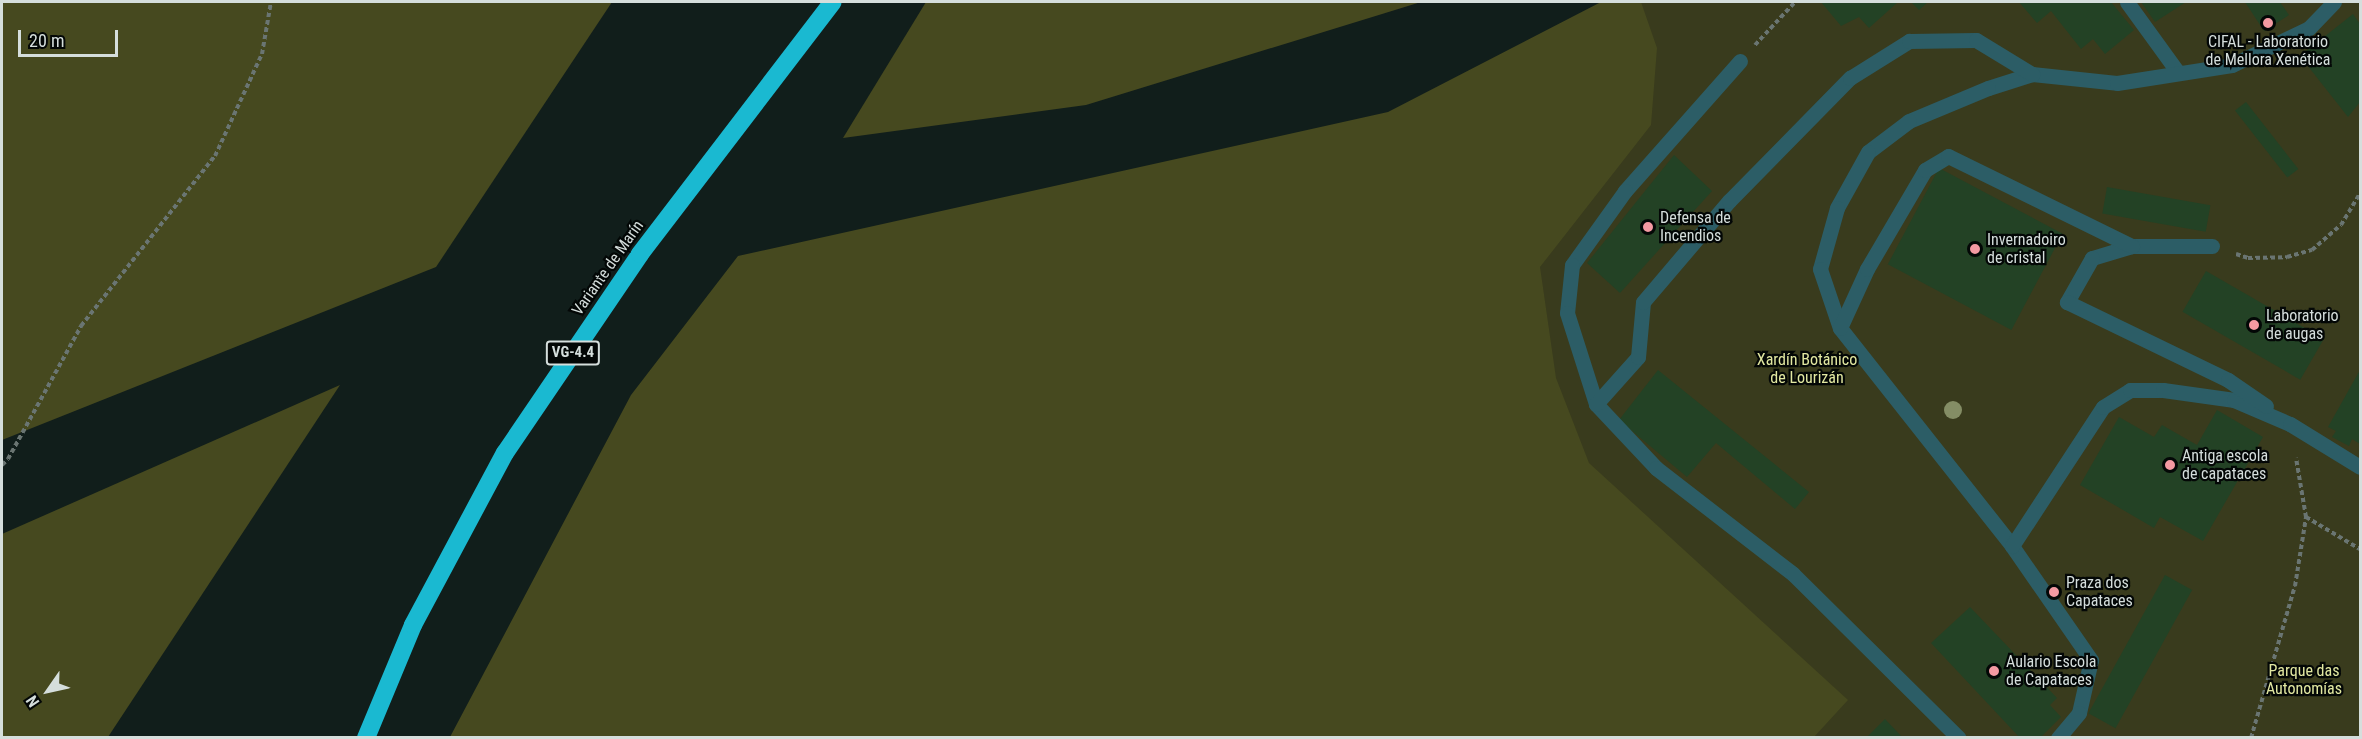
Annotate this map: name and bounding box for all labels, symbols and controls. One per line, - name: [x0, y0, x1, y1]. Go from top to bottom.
- marker: CIFAL - Laboratorio de Mellora Xenética: [2261, 16, 2275, 30]
- scale bar: [21, 18, 122, 56]
- text: 20 m: [29, 30, 64, 51]
- place label: CIFAL - Laboratorio de Mellora Xenética: [2206, 32, 2330, 70]
- place label: Defensa de Incendios: [1660, 208, 1731, 246]
- street label: Variante de Marín: [568, 217, 648, 319]
- marker: Defensa de Incendios: [1641, 220, 1655, 234]
- place label: Invernadoiro de cristal: [1987, 230, 2066, 268]
- marker: Invernadoiro de cristal: [1968, 242, 1982, 256]
- place label: Laboratorio de augas: [2266, 306, 2339, 344]
- marker: Laboratorio de augas: [2247, 318, 2261, 332]
- road number: VG-4.4: [544, 341, 602, 365]
- park label: Xardín Botánico de Lourizán: [1757, 350, 1857, 388]
- place label: Antiga escola de capataces: [2182, 446, 2268, 484]
- marker: Antiga escola de capataces: [2163, 458, 2177, 472]
- place label: Praza dos Capataces: [2066, 573, 2133, 611]
- marker: Praza dos Capataces: [2047, 585, 2061, 599]
- place label: Aulario Escola de Capataces: [2006, 652, 2096, 690]
- north arrow: [18, 661, 78, 721]
- park label: Parque das Autonomías: [2266, 661, 2342, 699]
- marker: Aulario Escola de Capataces: [1987, 664, 2001, 678]
- text: N: [22, 692, 43, 711]

